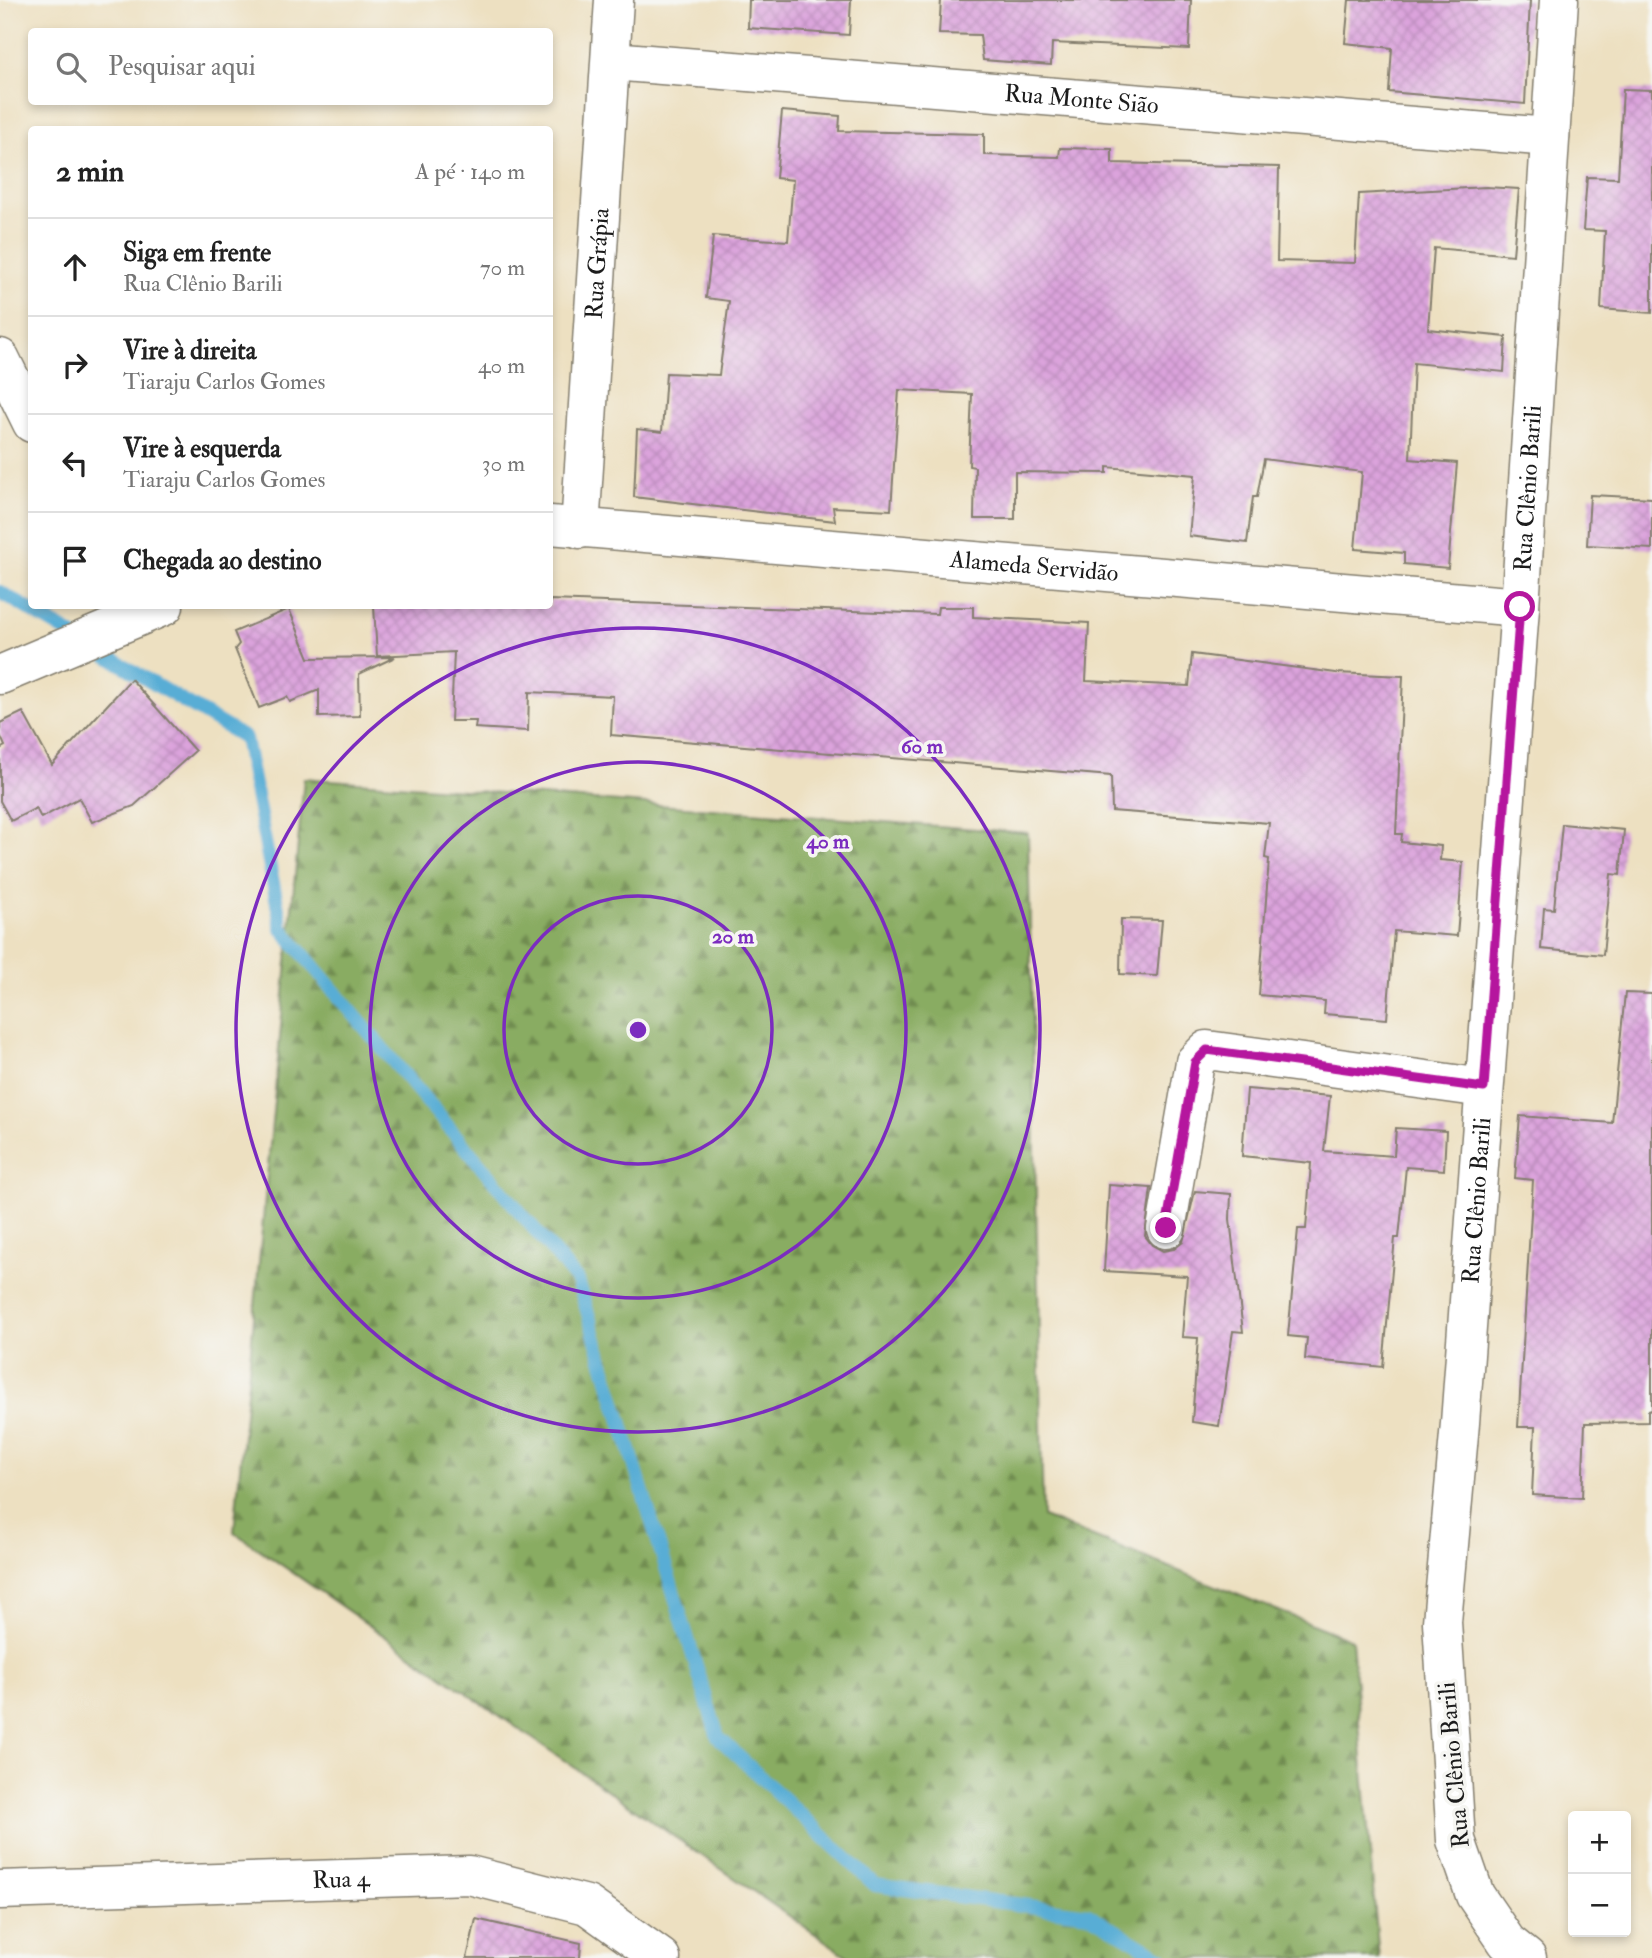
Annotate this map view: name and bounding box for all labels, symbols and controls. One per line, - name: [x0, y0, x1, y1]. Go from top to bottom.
- search box: [28, 28, 553, 105]
- icon: search: [52, 48, 90, 86]
- text: Pesquisar aqui: [108, 51, 256, 83]
- street label: Rua Monte Sião: [1003, 77, 1160, 121]
- text: 2 min: [56, 153, 124, 190]
- text: A pé · 140 m: [415, 157, 525, 186]
- street label: Rua Grápia: [578, 206, 616, 320]
- text: Siga em frente: [123, 237, 271, 269]
- icon: ahead: [56, 248, 94, 286]
- text: 70 m: [480, 253, 525, 282]
- text: Rua Clênio Barili: [123, 269, 283, 298]
- text: Vire à direita: [123, 335, 256, 367]
- icon: right: [56, 346, 94, 384]
- text: 40 m: [478, 351, 525, 380]
- text: Tiaraju Carlos Gomes: [123, 367, 325, 396]
- street label: Rua Clênio Barili: [1507, 404, 1548, 573]
- text: Vire à esquerda: [123, 433, 281, 465]
- icon: left: [56, 444, 94, 482]
- text: 30 m: [482, 449, 525, 478]
- text: Tiaraju Carlos Gomes: [123, 465, 325, 494]
- icon: arrive: [56, 542, 94, 580]
- street label: Alameda Servidão: [948, 543, 1120, 589]
- text: Chegada ao destino: [123, 545, 321, 577]
- route start: [1504, 591, 1535, 622]
- text: 60 m: [901, 733, 944, 760]
- text: 40 m: [806, 828, 850, 855]
- text: 20 m: [712, 923, 755, 950]
- centre of rings: [626, 1018, 650, 1042]
- street label: Rua Clênio Barili: [1455, 1116, 1498, 1285]
- route end: [1150, 1212, 1181, 1243]
- street label: Rua Clênio Barili: [1431, 1681, 1477, 1849]
- map controls: [1568, 1811, 1631, 1937]
- button: +: [1568, 1811, 1631, 1874]
- street label: Rua 4: [312, 1863, 371, 1896]
- button: −: [1568, 1874, 1631, 1937]

